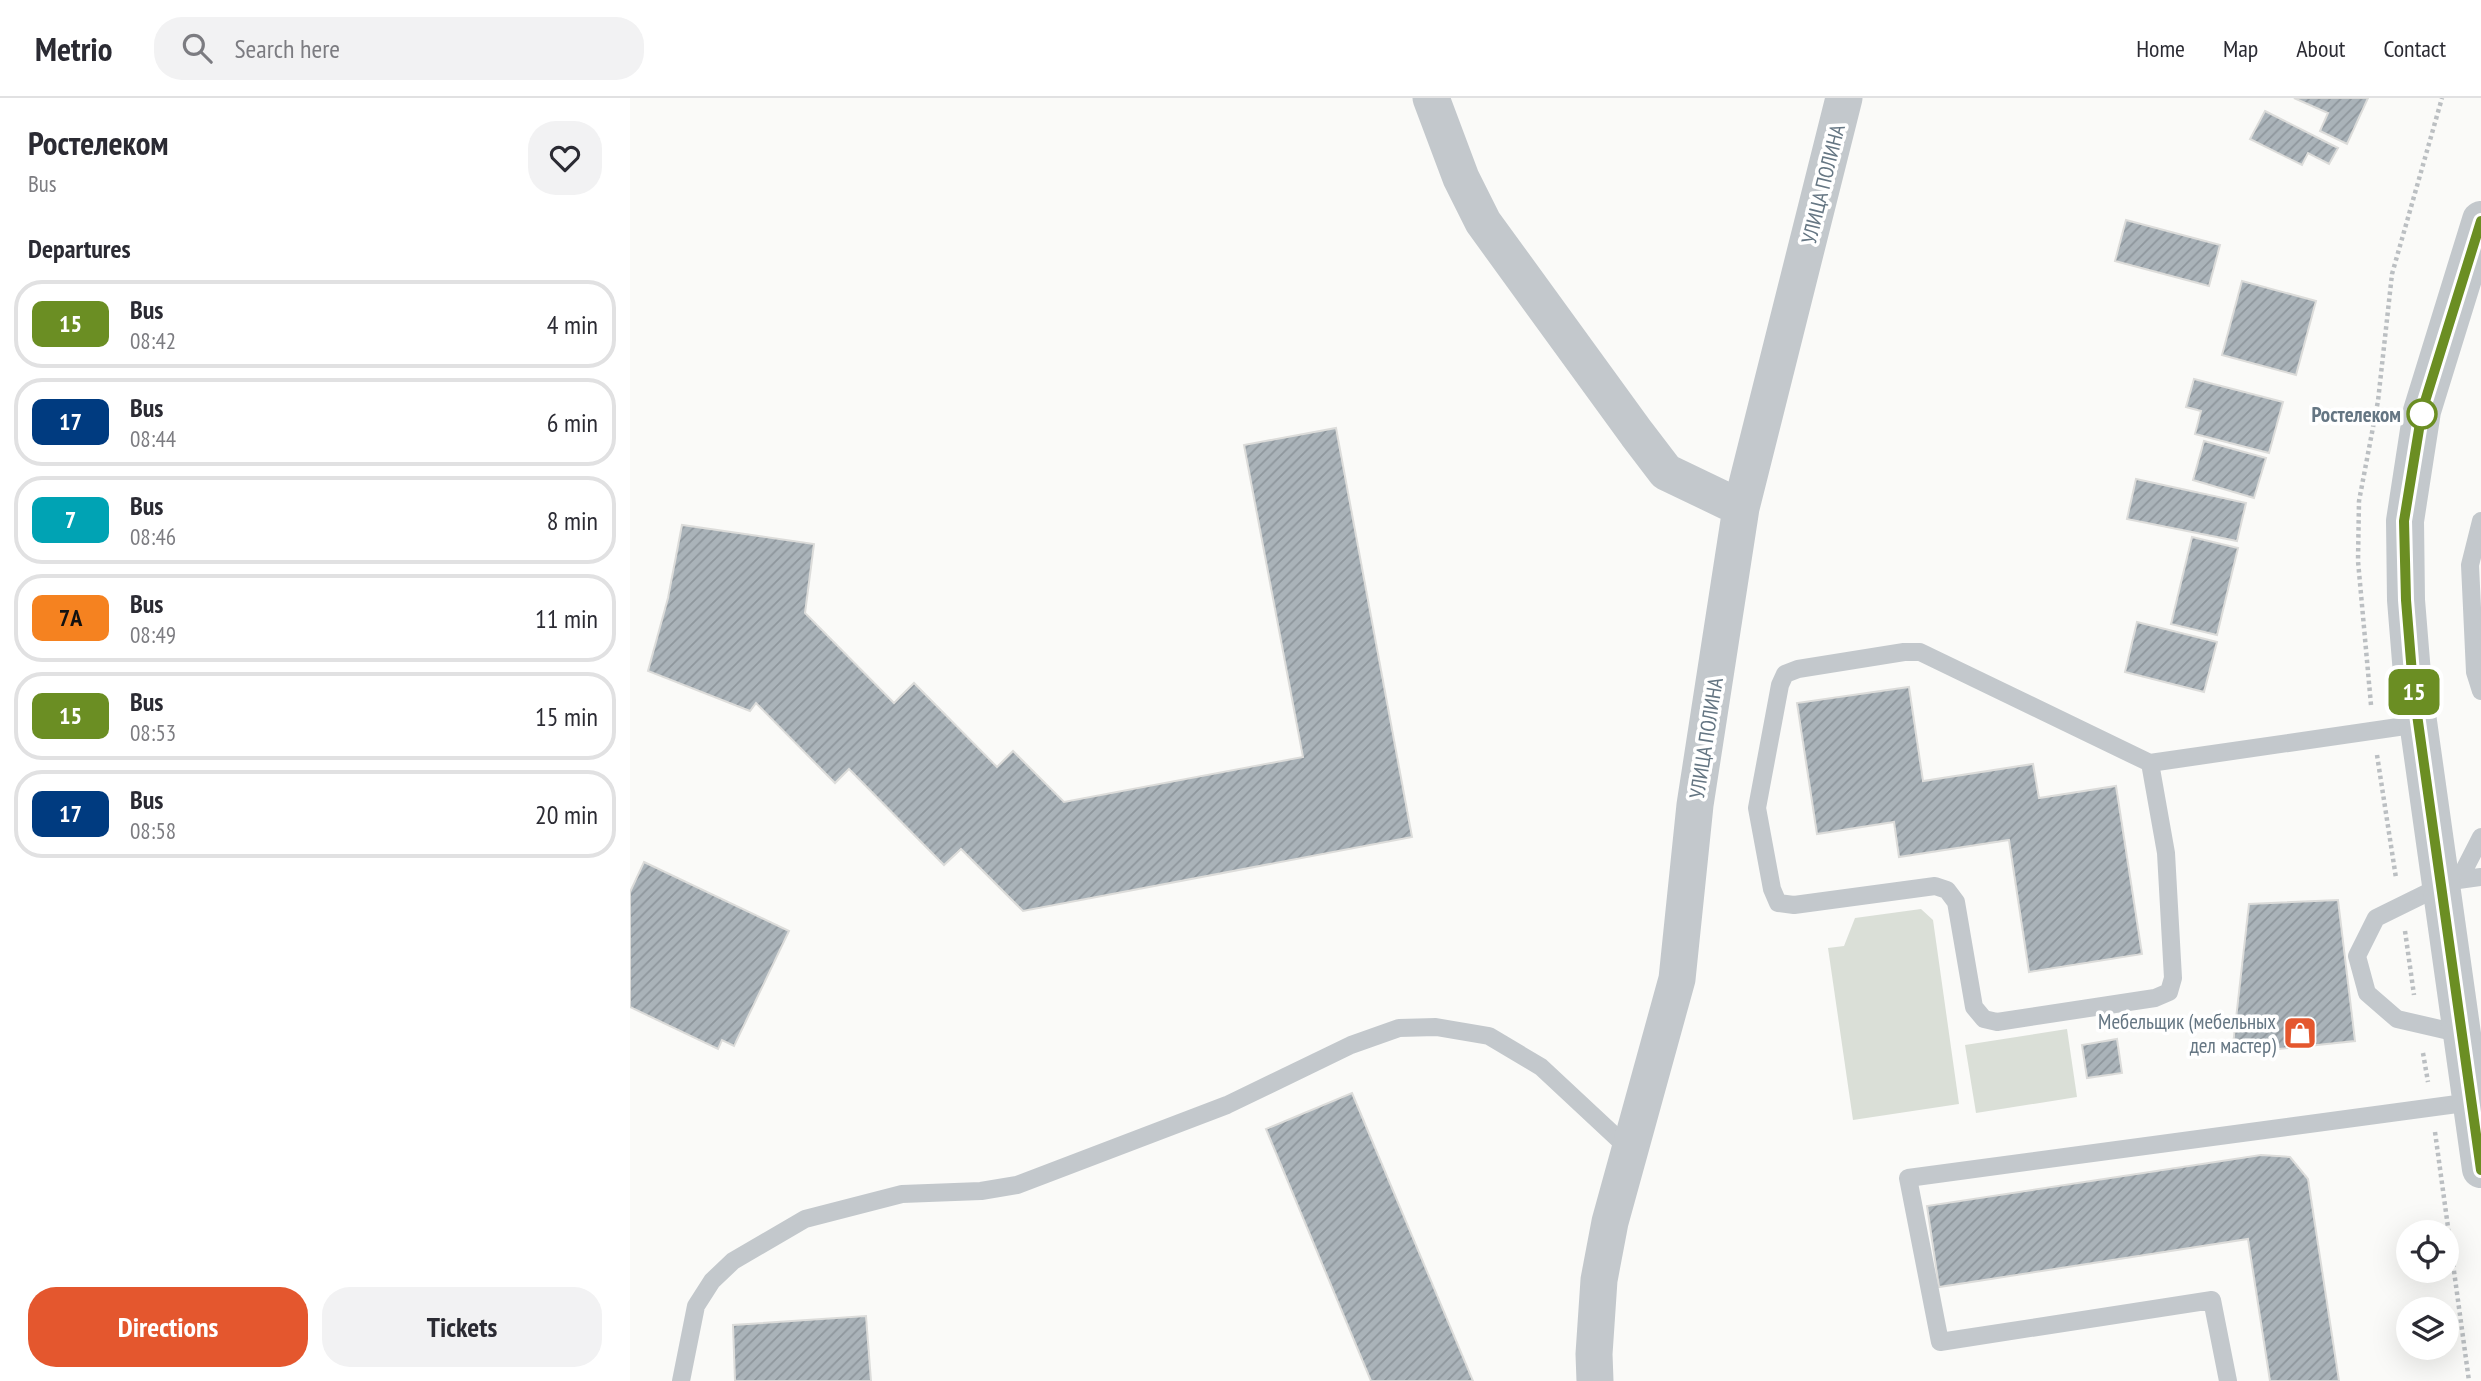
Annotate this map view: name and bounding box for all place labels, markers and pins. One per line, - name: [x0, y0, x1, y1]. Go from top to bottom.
- marker: Ростелеком: [2407, 399, 2437, 429]
- place label: Ростелеком: [2311, 401, 2401, 428]
- place label: Мебельщик (мебельных дел мастер): [2098, 1008, 2276, 1059]
- shop icon: Мебельщик (мебельных дел мастер): [2281, 1014, 2319, 1052]

